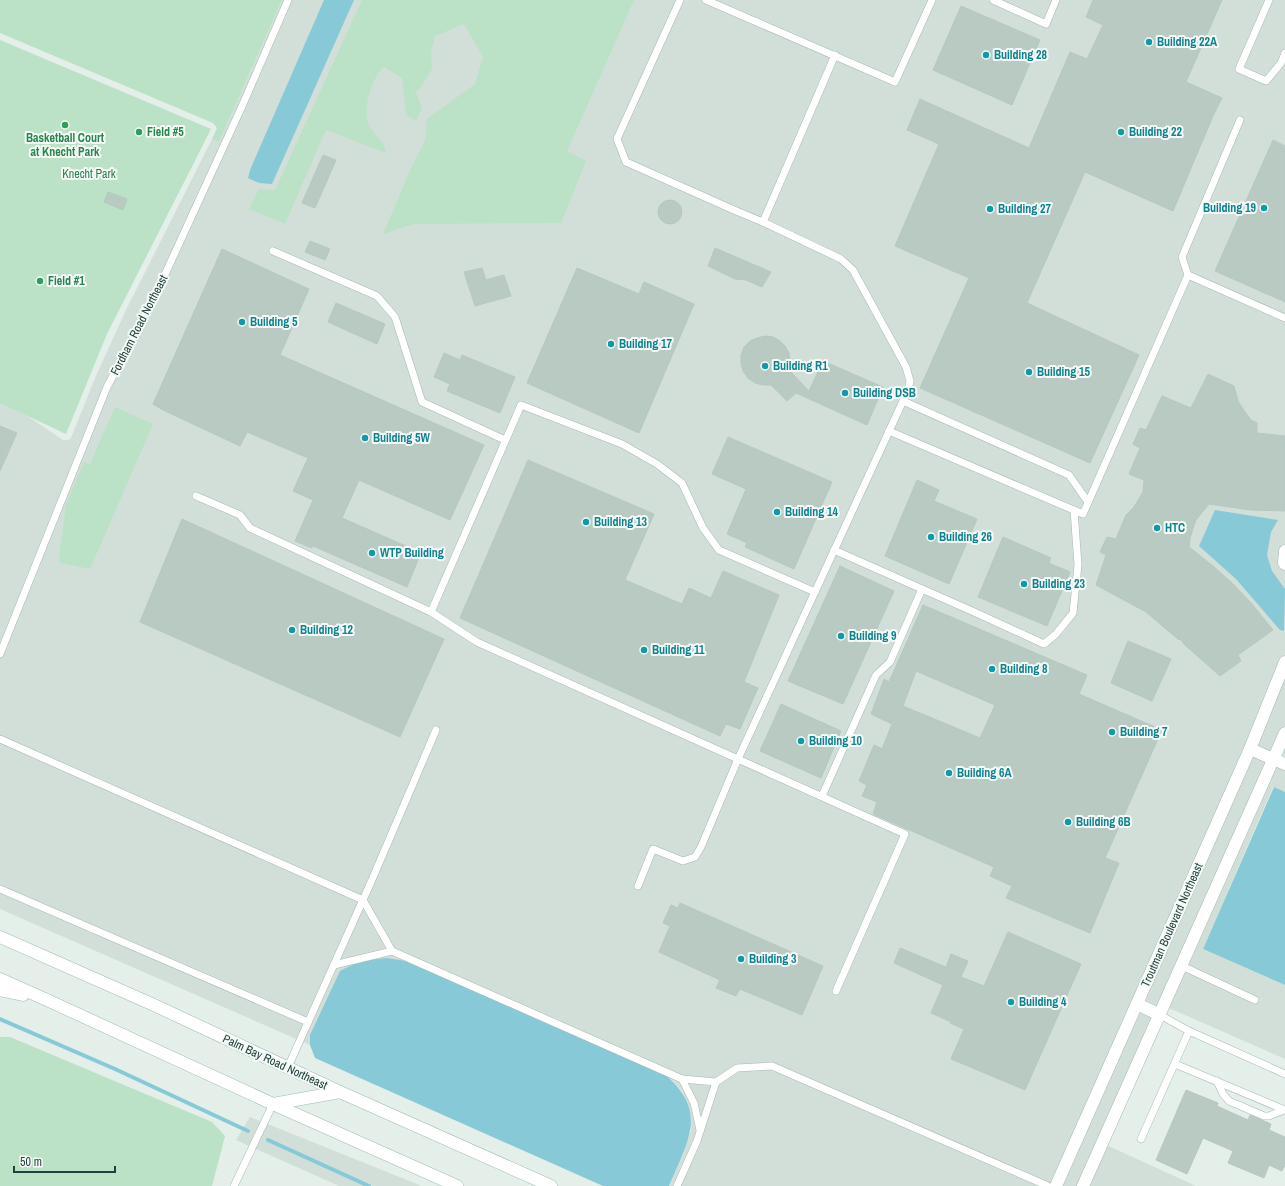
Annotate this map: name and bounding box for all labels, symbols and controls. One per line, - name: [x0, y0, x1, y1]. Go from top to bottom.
- place label: Building 22A: [1157, 34, 1218, 50]
- marker: Building 22A: [1144, 37, 1154, 47]
- place label: Building 28: [994, 47, 1048, 63]
- marker: Building 28: [981, 50, 991, 60]
- marker: Basketball Court at Knecht Park: [60, 120, 70, 130]
- place label: Field #5: [147, 124, 184, 140]
- place label: Building 22: [1129, 124, 1183, 140]
- marker: Field #5: [134, 127, 144, 137]
- marker: Building 22: [1116, 127, 1126, 137]
- place label: Basketball Court at Knecht Park: [26, 130, 105, 160]
- park label: Knecht Park: [62, 166, 116, 182]
- place label: Building 19: [1203, 200, 1257, 216]
- place label: Building 27: [998, 201, 1052, 217]
- marker: Building 19: [1259, 203, 1269, 213]
- marker: Building 27: [985, 204, 995, 214]
- street label: Fordham Road Northeast: [107, 272, 171, 378]
- place label: Field #1: [48, 273, 85, 289]
- marker: Field #1: [35, 276, 45, 286]
- place label: Building 5: [250, 314, 298, 330]
- marker: Building 5: [237, 317, 247, 327]
- place label: Building 17: [619, 336, 673, 352]
- marker: Building 17: [606, 339, 616, 349]
- place label: Building R1: [773, 358, 828, 374]
- marker: Building R1: [760, 361, 770, 371]
- place label: Building 15: [1037, 364, 1091, 380]
- marker: Building 15: [1024, 367, 1034, 377]
- place label: Building DSB: [853, 385, 916, 401]
- marker: Building DSB: [840, 388, 850, 398]
- place label: Building 5W: [373, 430, 431, 446]
- marker: Building 5W: [360, 433, 370, 443]
- place label: Building 14: [785, 504, 839, 520]
- marker: Building 14: [772, 507, 782, 517]
- place label: Building 13: [594, 514, 648, 530]
- marker: Building 13: [581, 517, 591, 527]
- place label: HTC: [1165, 520, 1185, 536]
- marker: HTC: [1152, 523, 1162, 533]
- place label: Building 26: [939, 529, 993, 545]
- marker: Building 26: [926, 532, 936, 542]
- place label: WTP Building: [380, 545, 444, 561]
- marker: WTP Building: [367, 548, 377, 558]
- place label: Building 23: [1032, 576, 1086, 592]
- marker: Building 23: [1019, 579, 1029, 589]
- place label: Building 12: [300, 622, 354, 638]
- marker: Building 12: [287, 625, 297, 635]
- place label: Building 9: [849, 628, 897, 644]
- marker: Building 9: [836, 631, 846, 641]
- place label: Building 11: [652, 642, 705, 658]
- marker: Building 11: [639, 645, 649, 655]
- place label: Building 8: [1000, 661, 1048, 677]
- marker: Building 8: [987, 664, 997, 674]
- place label: Building 7: [1120, 724, 1168, 740]
- marker: Building 7: [1107, 727, 1117, 737]
- place label: Building 10: [809, 733, 863, 749]
- marker: Building 10: [796, 736, 806, 746]
- place label: Building 6A: [957, 765, 1013, 781]
- marker: Building 6A: [944, 768, 954, 778]
- place label: Building 6B: [1076, 814, 1131, 830]
- marker: Building 6B: [1063, 817, 1073, 827]
- street label: Troutman Boulevard Northeast: [1137, 860, 1207, 990]
- place label: Building 3: [749, 951, 797, 967]
- marker: Building 3: [736, 954, 746, 964]
- place label: Building 4: [1019, 994, 1067, 1010]
- marker: Building 4: [1006, 997, 1016, 1007]
- street label: Palm Bay Road Northeast: [220, 1031, 330, 1093]
- scale bar: [14, 1148, 115, 1174]
- text: 50 m: [20, 1154, 42, 1170]

